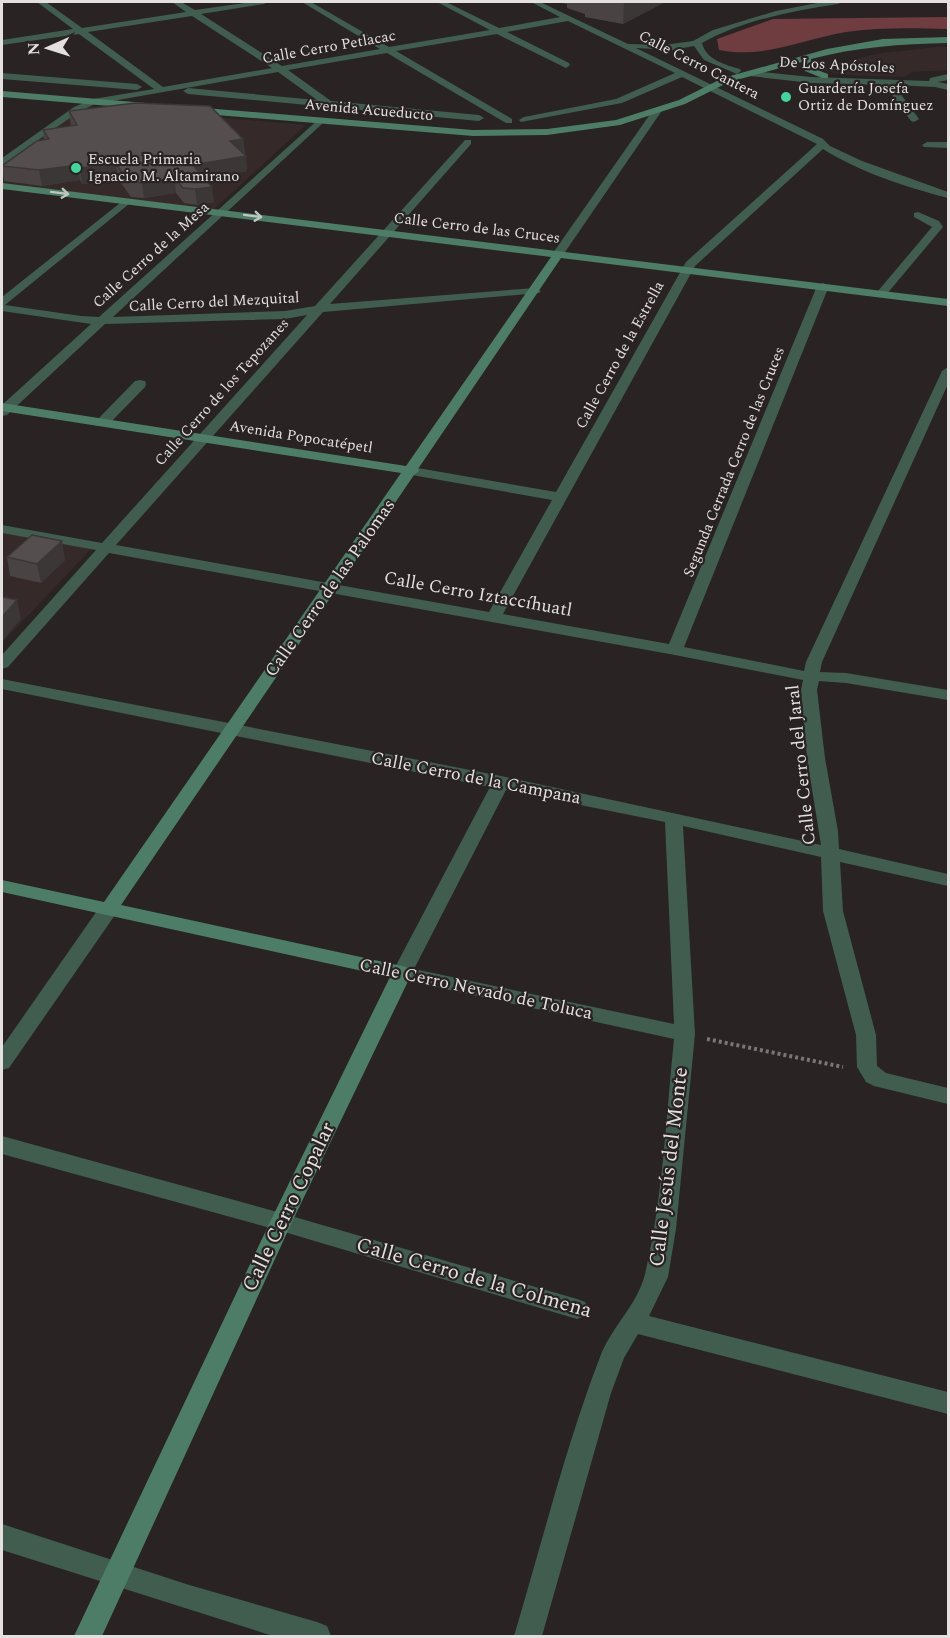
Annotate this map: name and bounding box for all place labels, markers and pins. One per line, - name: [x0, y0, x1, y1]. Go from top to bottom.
- place label: Guardería Josefa Ortiz de Domínguez: [798, 77, 933, 117]
- marker: Guardería Josefa Ortiz de Domínguez: [779, 90, 793, 104]
- place label: Escuela Primaria Ignacio M. Altamirano: [88, 148, 239, 188]
- marker: Escuela Primaria Ignacio M. Altamirano: [69, 161, 83, 175]

